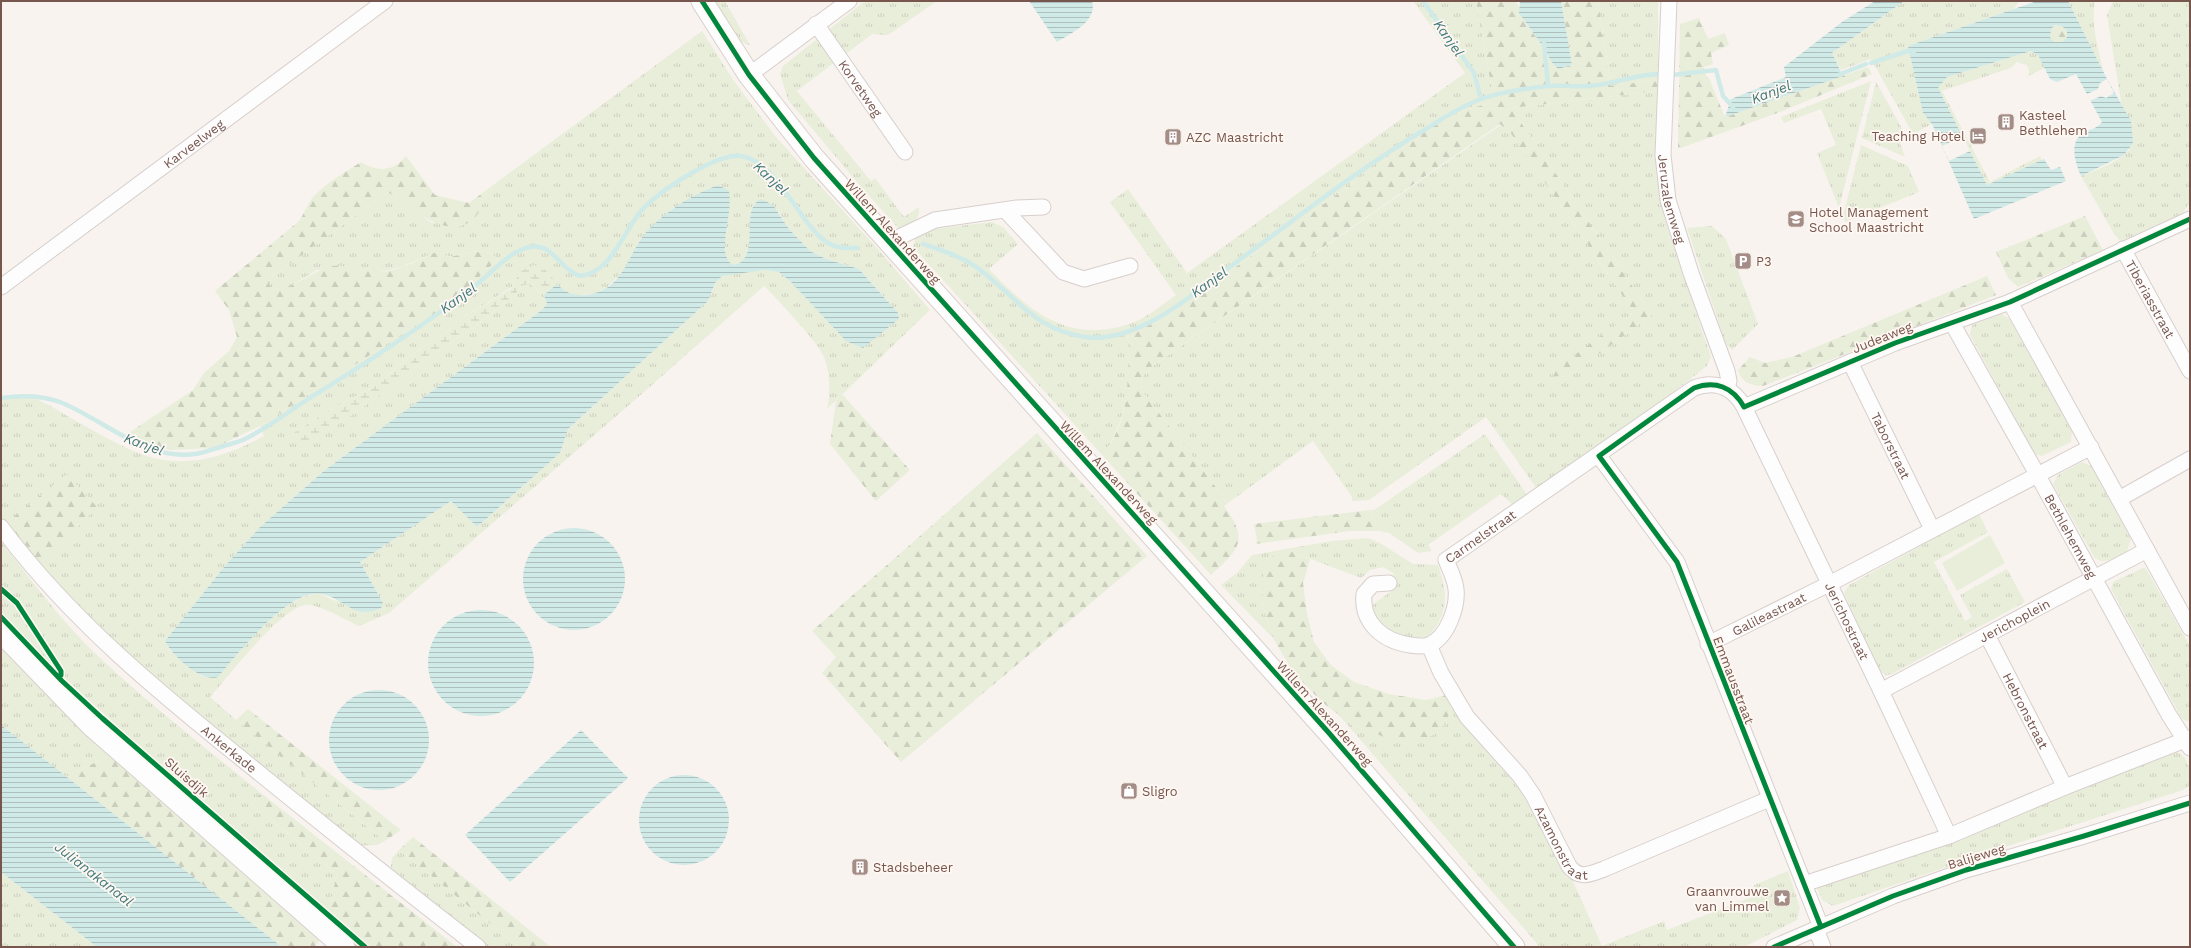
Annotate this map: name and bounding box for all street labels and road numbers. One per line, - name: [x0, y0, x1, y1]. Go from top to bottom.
- street label: Korvetweg: [835, 57, 885, 120]
- street label: Karveelweg: [161, 117, 227, 171]
- street label: Jeruzalemweg: [1655, 153, 1688, 246]
- street label: Willem Alexanderweg: [842, 176, 944, 287]
- street label: Tiberiasstraat: [2122, 257, 2178, 341]
- street label: Judeaweg: [1850, 319, 1914, 356]
- street label: Taborstraat: [1868, 410, 1913, 482]
- street label: Willem Alexanderweg: [1057, 418, 1160, 527]
- street label: Bethlehemweg: [2041, 492, 2100, 581]
- street label: Carmelstraat: [1442, 507, 1519, 566]
- street label: Jerichostraat: [1822, 580, 1872, 663]
- street label: Galileastraat: [1730, 589, 1809, 639]
- street label: Jerichoplein: [1977, 596, 2053, 646]
- street label: Emmausstraat: [1710, 634, 1757, 727]
- street label: Willem Alexanderweg: [1274, 658, 1376, 769]
- street label: Hebronstraat: [2000, 670, 2051, 752]
- street label: Ankerkade: [198, 722, 260, 776]
- street label: Sluisdijk: [162, 754, 212, 801]
- street label: Azamonstraat: [1532, 803, 1589, 883]
- street label: Balijeweg: [1946, 841, 2007, 872]

